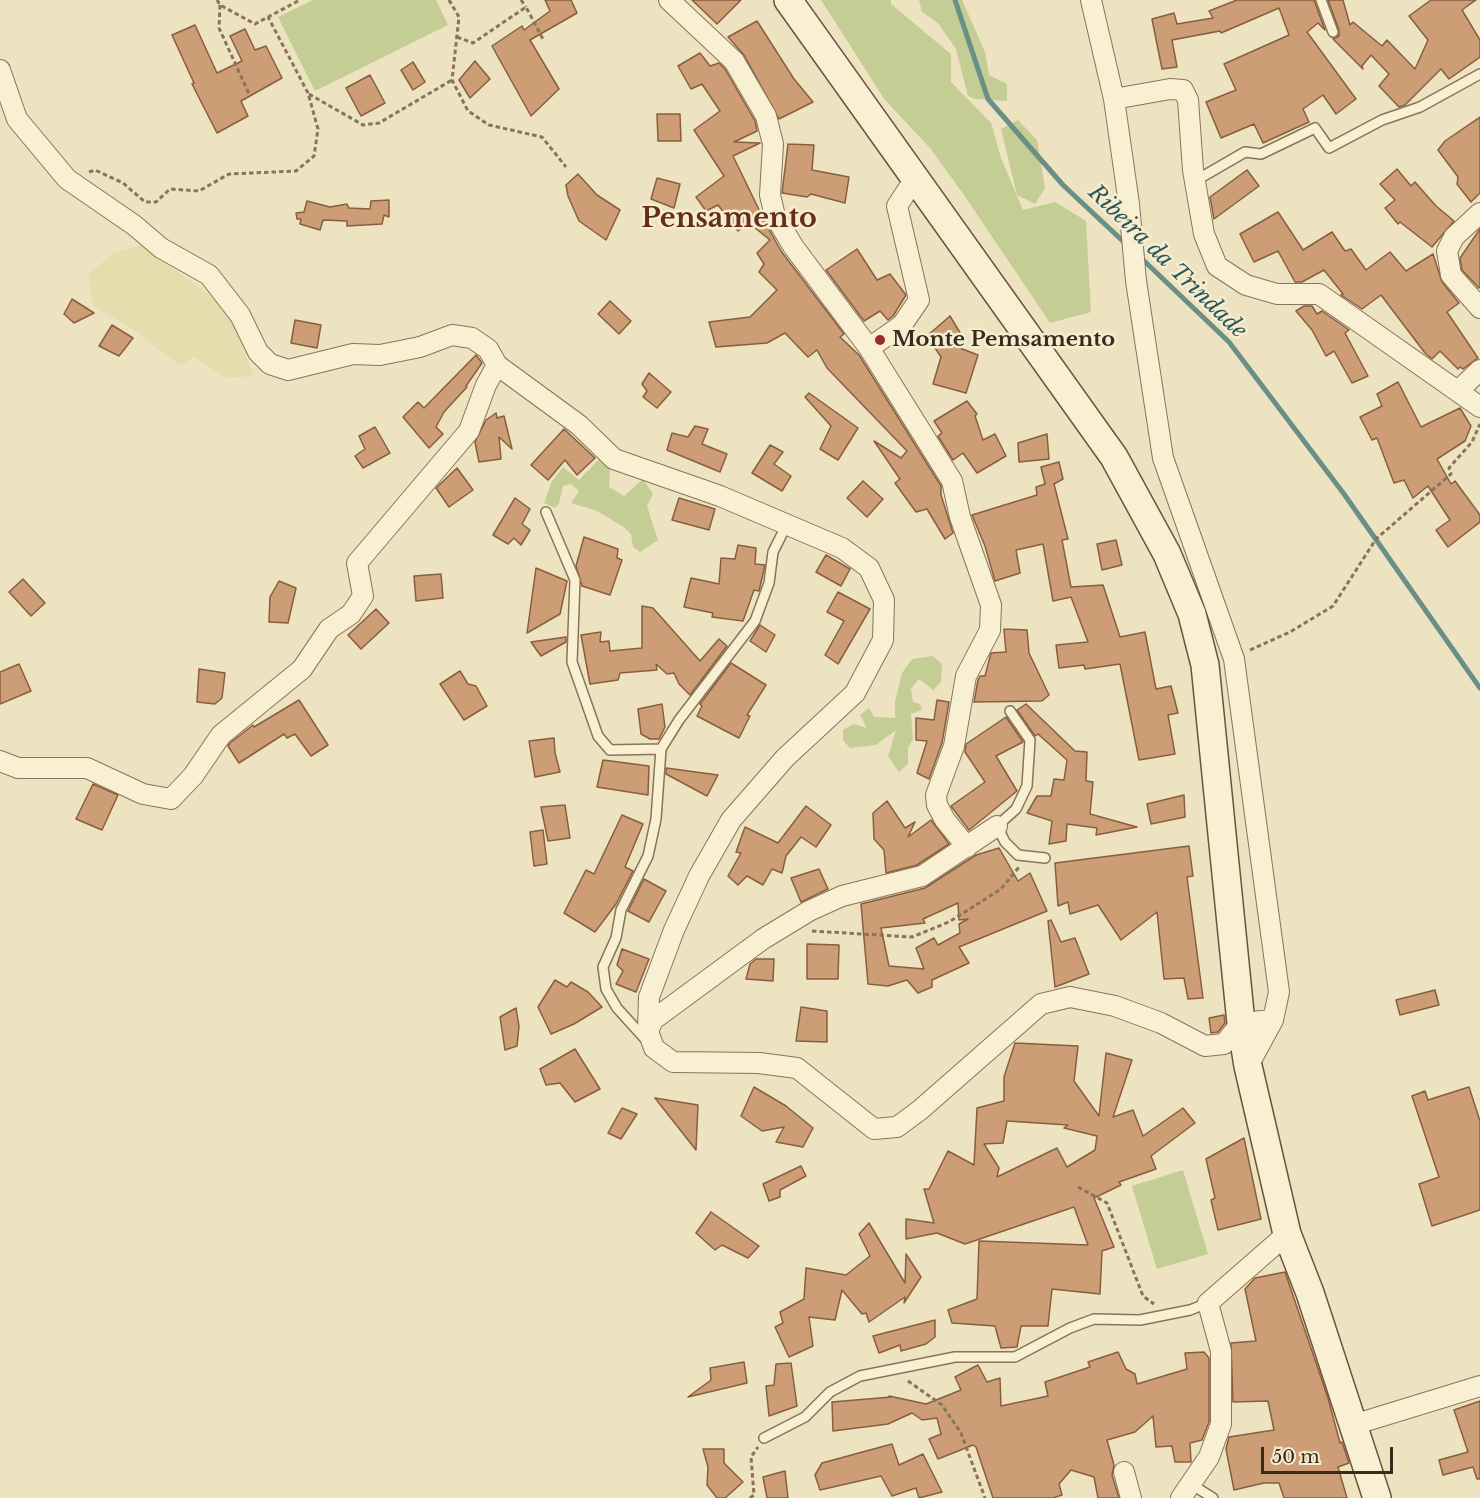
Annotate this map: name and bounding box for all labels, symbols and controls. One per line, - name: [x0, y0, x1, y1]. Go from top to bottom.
- water label: Ribeira da Trindade: [1082, 180, 1252, 344]
- district label: Pensamento: [641, 203, 817, 235]
- place label: Monte Pemsamento: [892, 327, 1115, 353]
- marker: Monte Pemsamento: [873, 333, 887, 347]
- scale bar: [1264, 1435, 1396, 1473]
- text: 50 m: [1272, 1446, 1320, 1468]

